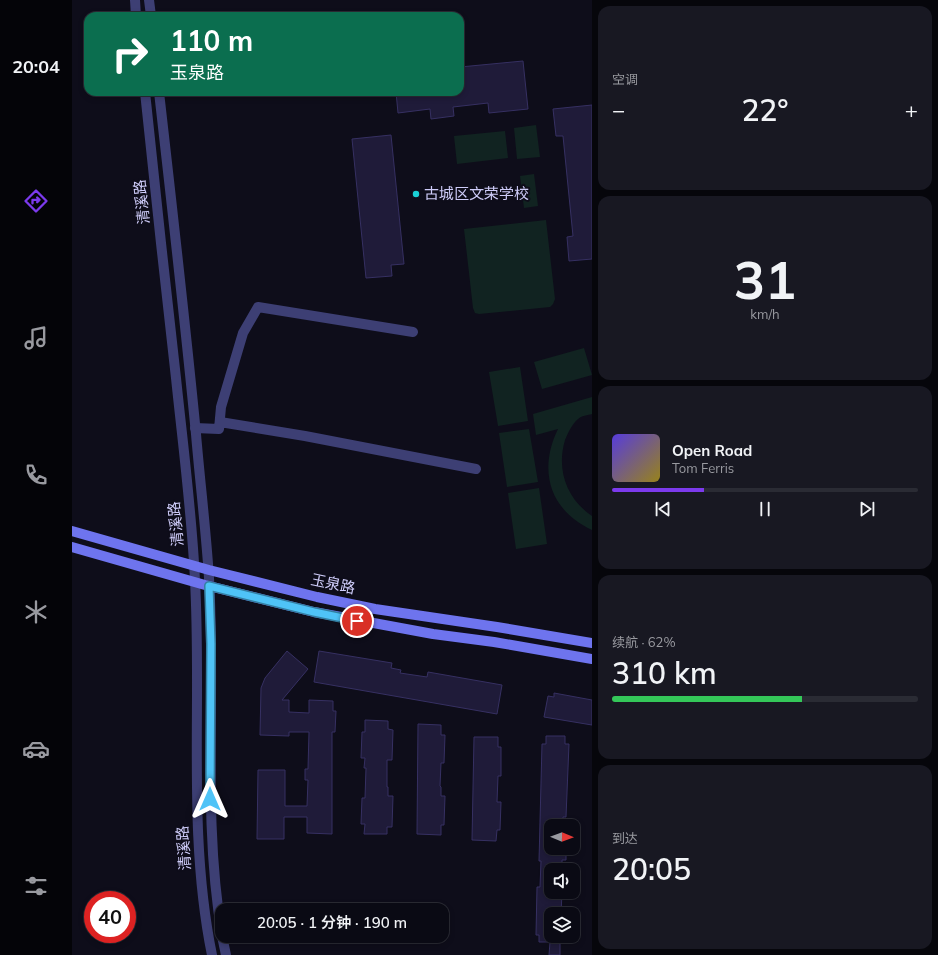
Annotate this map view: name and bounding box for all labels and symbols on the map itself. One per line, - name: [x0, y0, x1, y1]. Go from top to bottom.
- street label: 清溪路: [130, 179, 153, 225]
- place label: 古城区文荣学校: [424, 184, 529, 203]
- marker: 古城区文荣学校: [411, 189, 421, 199]
- street label: 清溪路: [164, 501, 187, 547]
- street label: 玉泉路: [309, 570, 357, 597]
- pin: [340, 604, 374, 638]
- position arrow: [189, 778, 231, 820]
- north arrow: [544, 819, 580, 855]
- street label: 清溪路: [172, 825, 195, 871]
- speed limit sign: 40: [84, 891, 136, 943]

